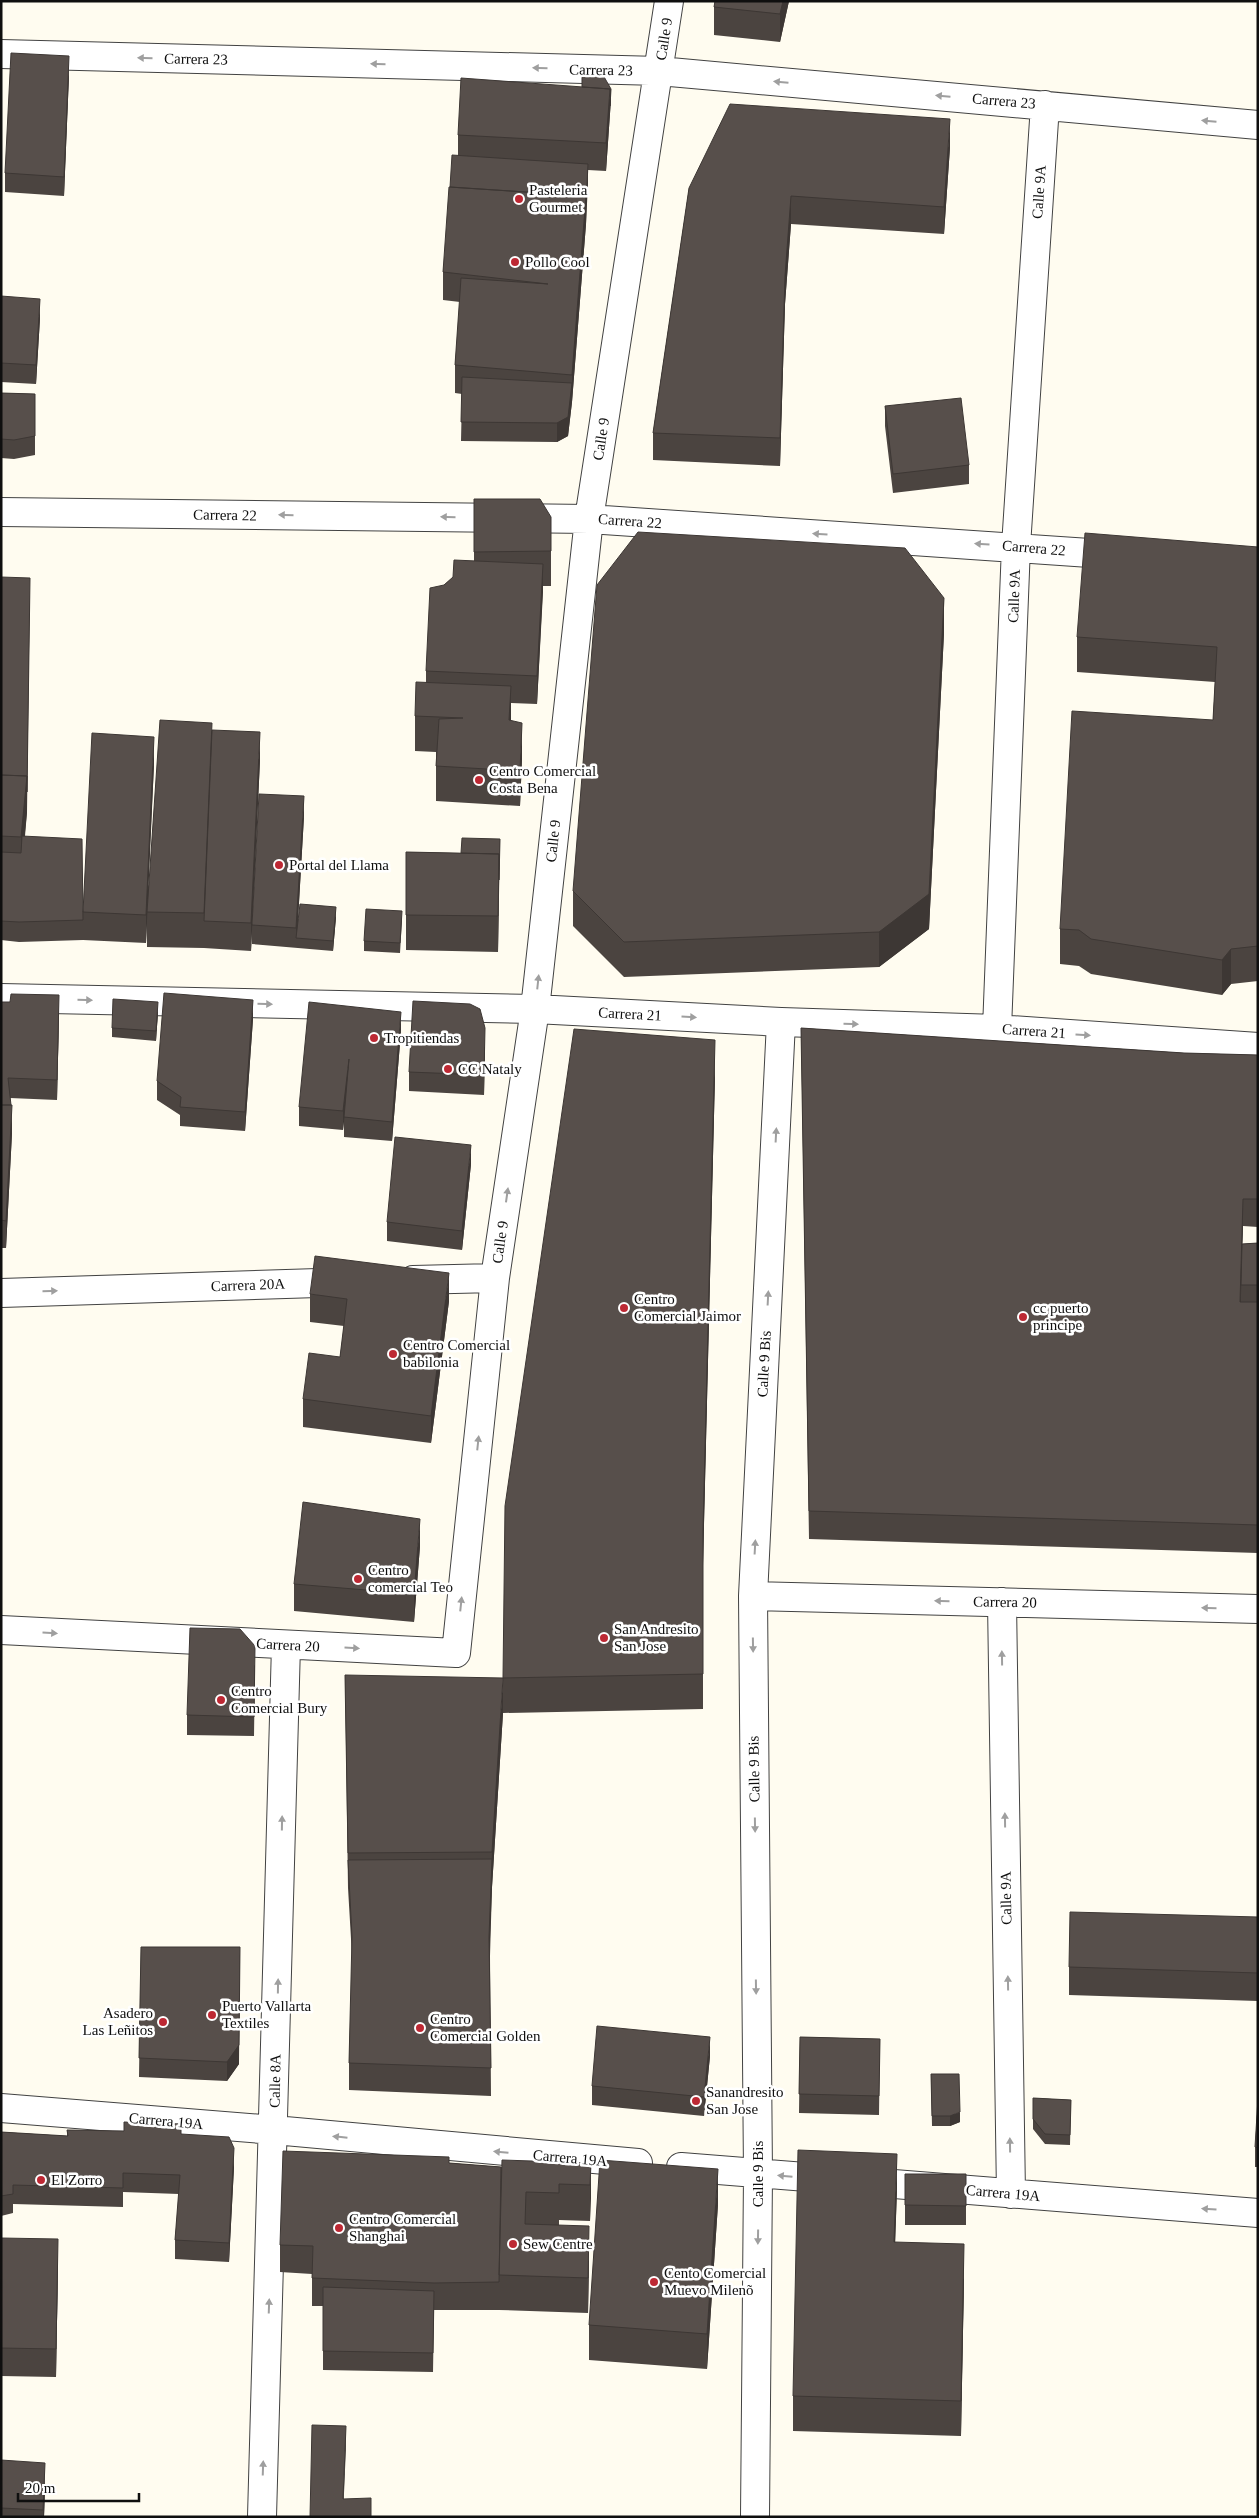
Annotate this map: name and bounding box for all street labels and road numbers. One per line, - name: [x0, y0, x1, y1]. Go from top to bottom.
- street label: Calle 9: [653, 17, 675, 61]
- street label: Carrera 23: [164, 50, 228, 68]
- street label: Carrera 23: [569, 61, 633, 79]
- street label: Carrera 23: [972, 90, 1036, 112]
- street label: Calle 9A: [1029, 164, 1049, 219]
- street label: Calle 9: [590, 417, 612, 461]
- street label: Carrera 22: [193, 506, 257, 524]
- street label: Carrera 22: [598, 511, 662, 531]
- street label: Carrera 22: [1002, 537, 1066, 559]
- street label: Calle 9A: [1005, 569, 1023, 623]
- street label: Calle 9: [543, 819, 563, 863]
- street label: Carrera 21: [598, 1004, 662, 1024]
- street label: Carrera 21: [1002, 1021, 1066, 1041]
- street label: Calle 9: [489, 1220, 511, 1264]
- street label: Carrera 20A: [210, 1276, 286, 1294]
- street label: Calle 9 Bis: [754, 1330, 774, 1398]
- street label: Carrera 20: [973, 1593, 1037, 1611]
- street label: Carrera 20: [256, 1635, 320, 1655]
- street label: Calle 9 Bis: [745, 1735, 763, 1802]
- street label: Calle 9A: [998, 1871, 1014, 1925]
- street label: Calle 8A: [267, 2054, 283, 2108]
- street label: Carrera 19A: [128, 2110, 204, 2132]
- street label: Calle 9 Bis: [750, 2141, 766, 2207]
- street label: Carrera 19A: [532, 2147, 608, 2169]
- street label: Carrera 19A: [965, 2182, 1041, 2204]

